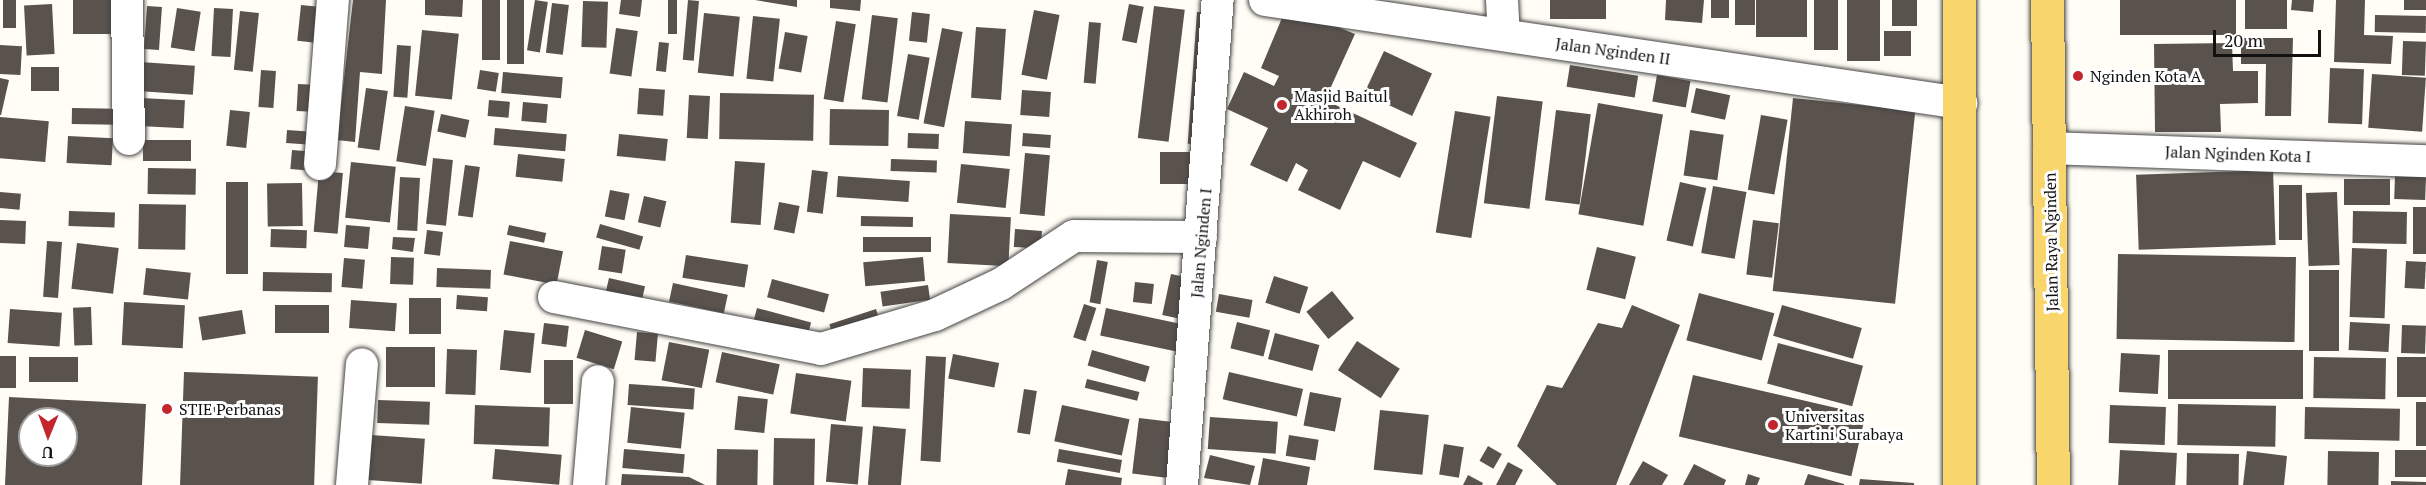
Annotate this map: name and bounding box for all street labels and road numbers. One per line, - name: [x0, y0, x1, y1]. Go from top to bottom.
- street label: Jalan Nginden II: [1554, 33, 1672, 69]
- street label: Jalan Nginden Kota I: [2165, 142, 2311, 166]
- street label: Jalan Raya Nginden: [2040, 172, 2062, 312]
- street label: Jalan Nginden I: [1187, 187, 1215, 299]

